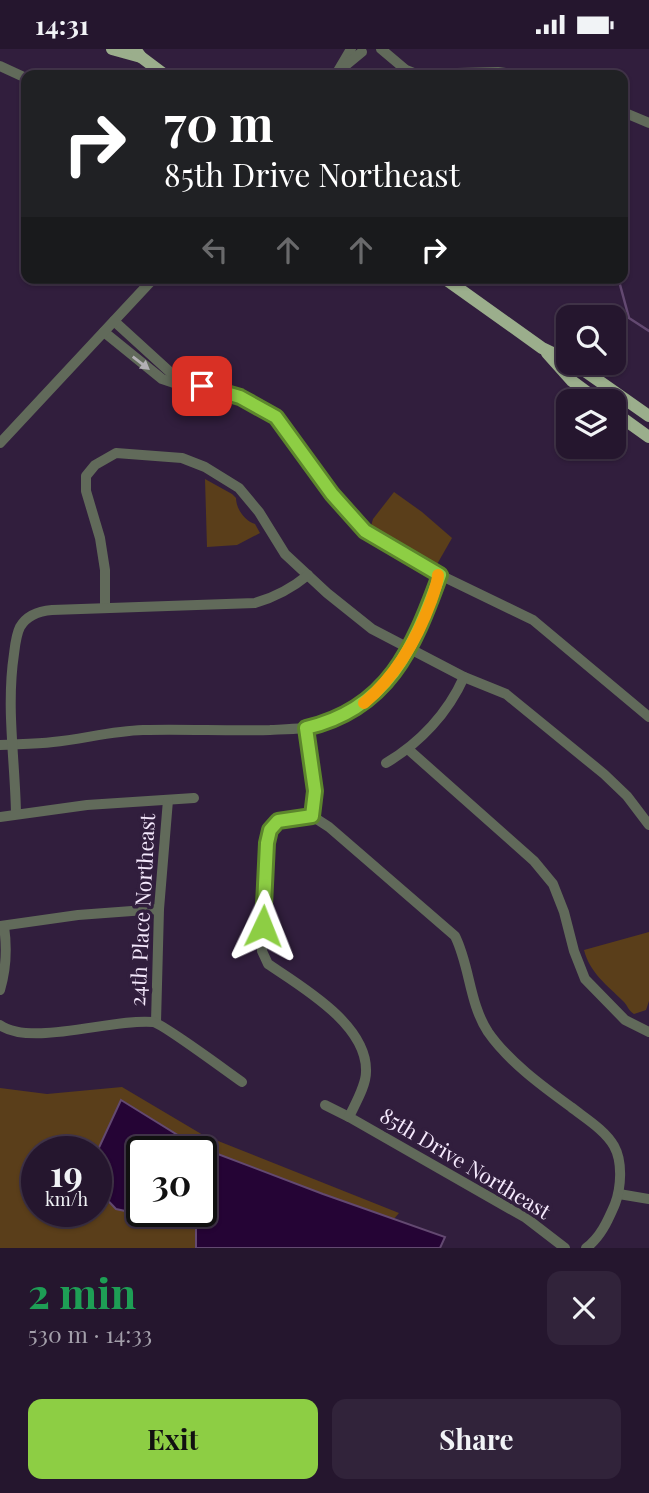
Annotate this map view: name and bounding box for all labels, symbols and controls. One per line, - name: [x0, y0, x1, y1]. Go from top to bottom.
- text: 14:31: [35, 7, 89, 42]
- text: 70 m: [164, 89, 274, 154]
- icon: right: [49, 98, 140, 189]
- text: 85th Drive Northeast: [164, 152, 460, 195]
- icon: left: [196, 231, 234, 269]
- icon: ahead: [269, 231, 307, 269]
- icon: ahead: [342, 231, 380, 269]
- icon: right: [415, 231, 453, 269]
- map controls: [556, 305, 626, 459]
- button: search: [556, 305, 626, 375]
- one-way arrow: [132, 355, 150, 369]
- pin: [172, 356, 232, 416]
- icon: arrive: [183, 367, 221, 405]
- button: layers: [556, 389, 626, 459]
- street label: 24th Place Northeast: [122, 812, 160, 1007]
- position arrow: [226, 889, 300, 963]
- street label: 85th Drive Northeast: [376, 1100, 557, 1225]
- speed limit sign: 30: [126, 1136, 217, 1227]
- text: 19: [50, 1149, 83, 1196]
- text: km/h: [45, 1187, 88, 1211]
- text: 2 min: [28, 1264, 136, 1320]
- button: close: [547, 1271, 621, 1345]
- text: 530 m · 14:33: [28, 1318, 152, 1349]
- button: Exit: [28, 1399, 318, 1479]
- button: Share: [332, 1399, 621, 1479]

